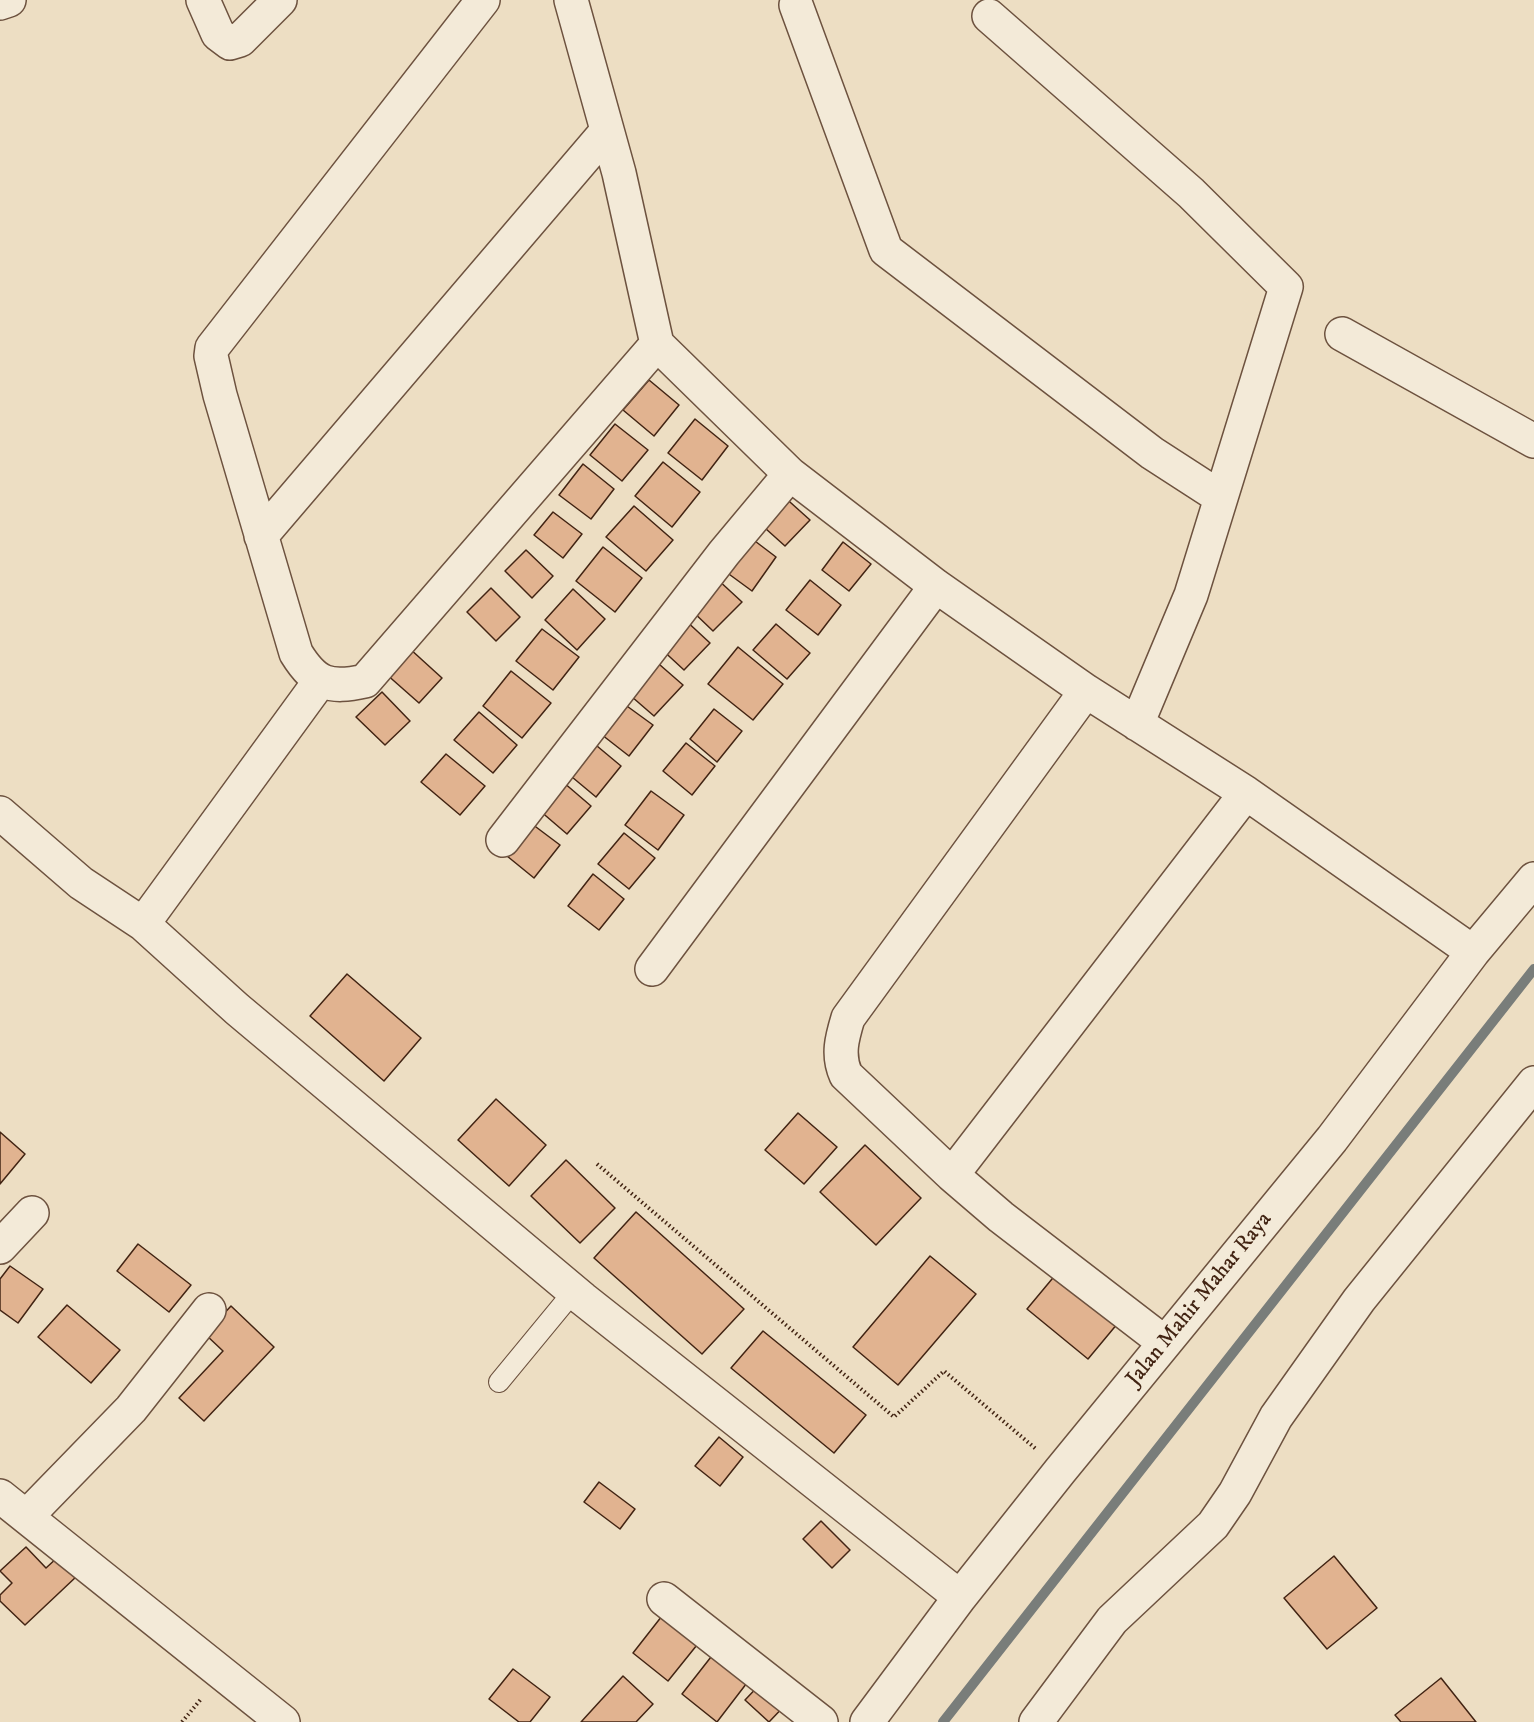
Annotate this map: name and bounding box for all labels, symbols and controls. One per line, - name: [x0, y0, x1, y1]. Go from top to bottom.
- street label: Jalan Mahir Mahar Raya: [1122, 1208, 1278, 1392]

